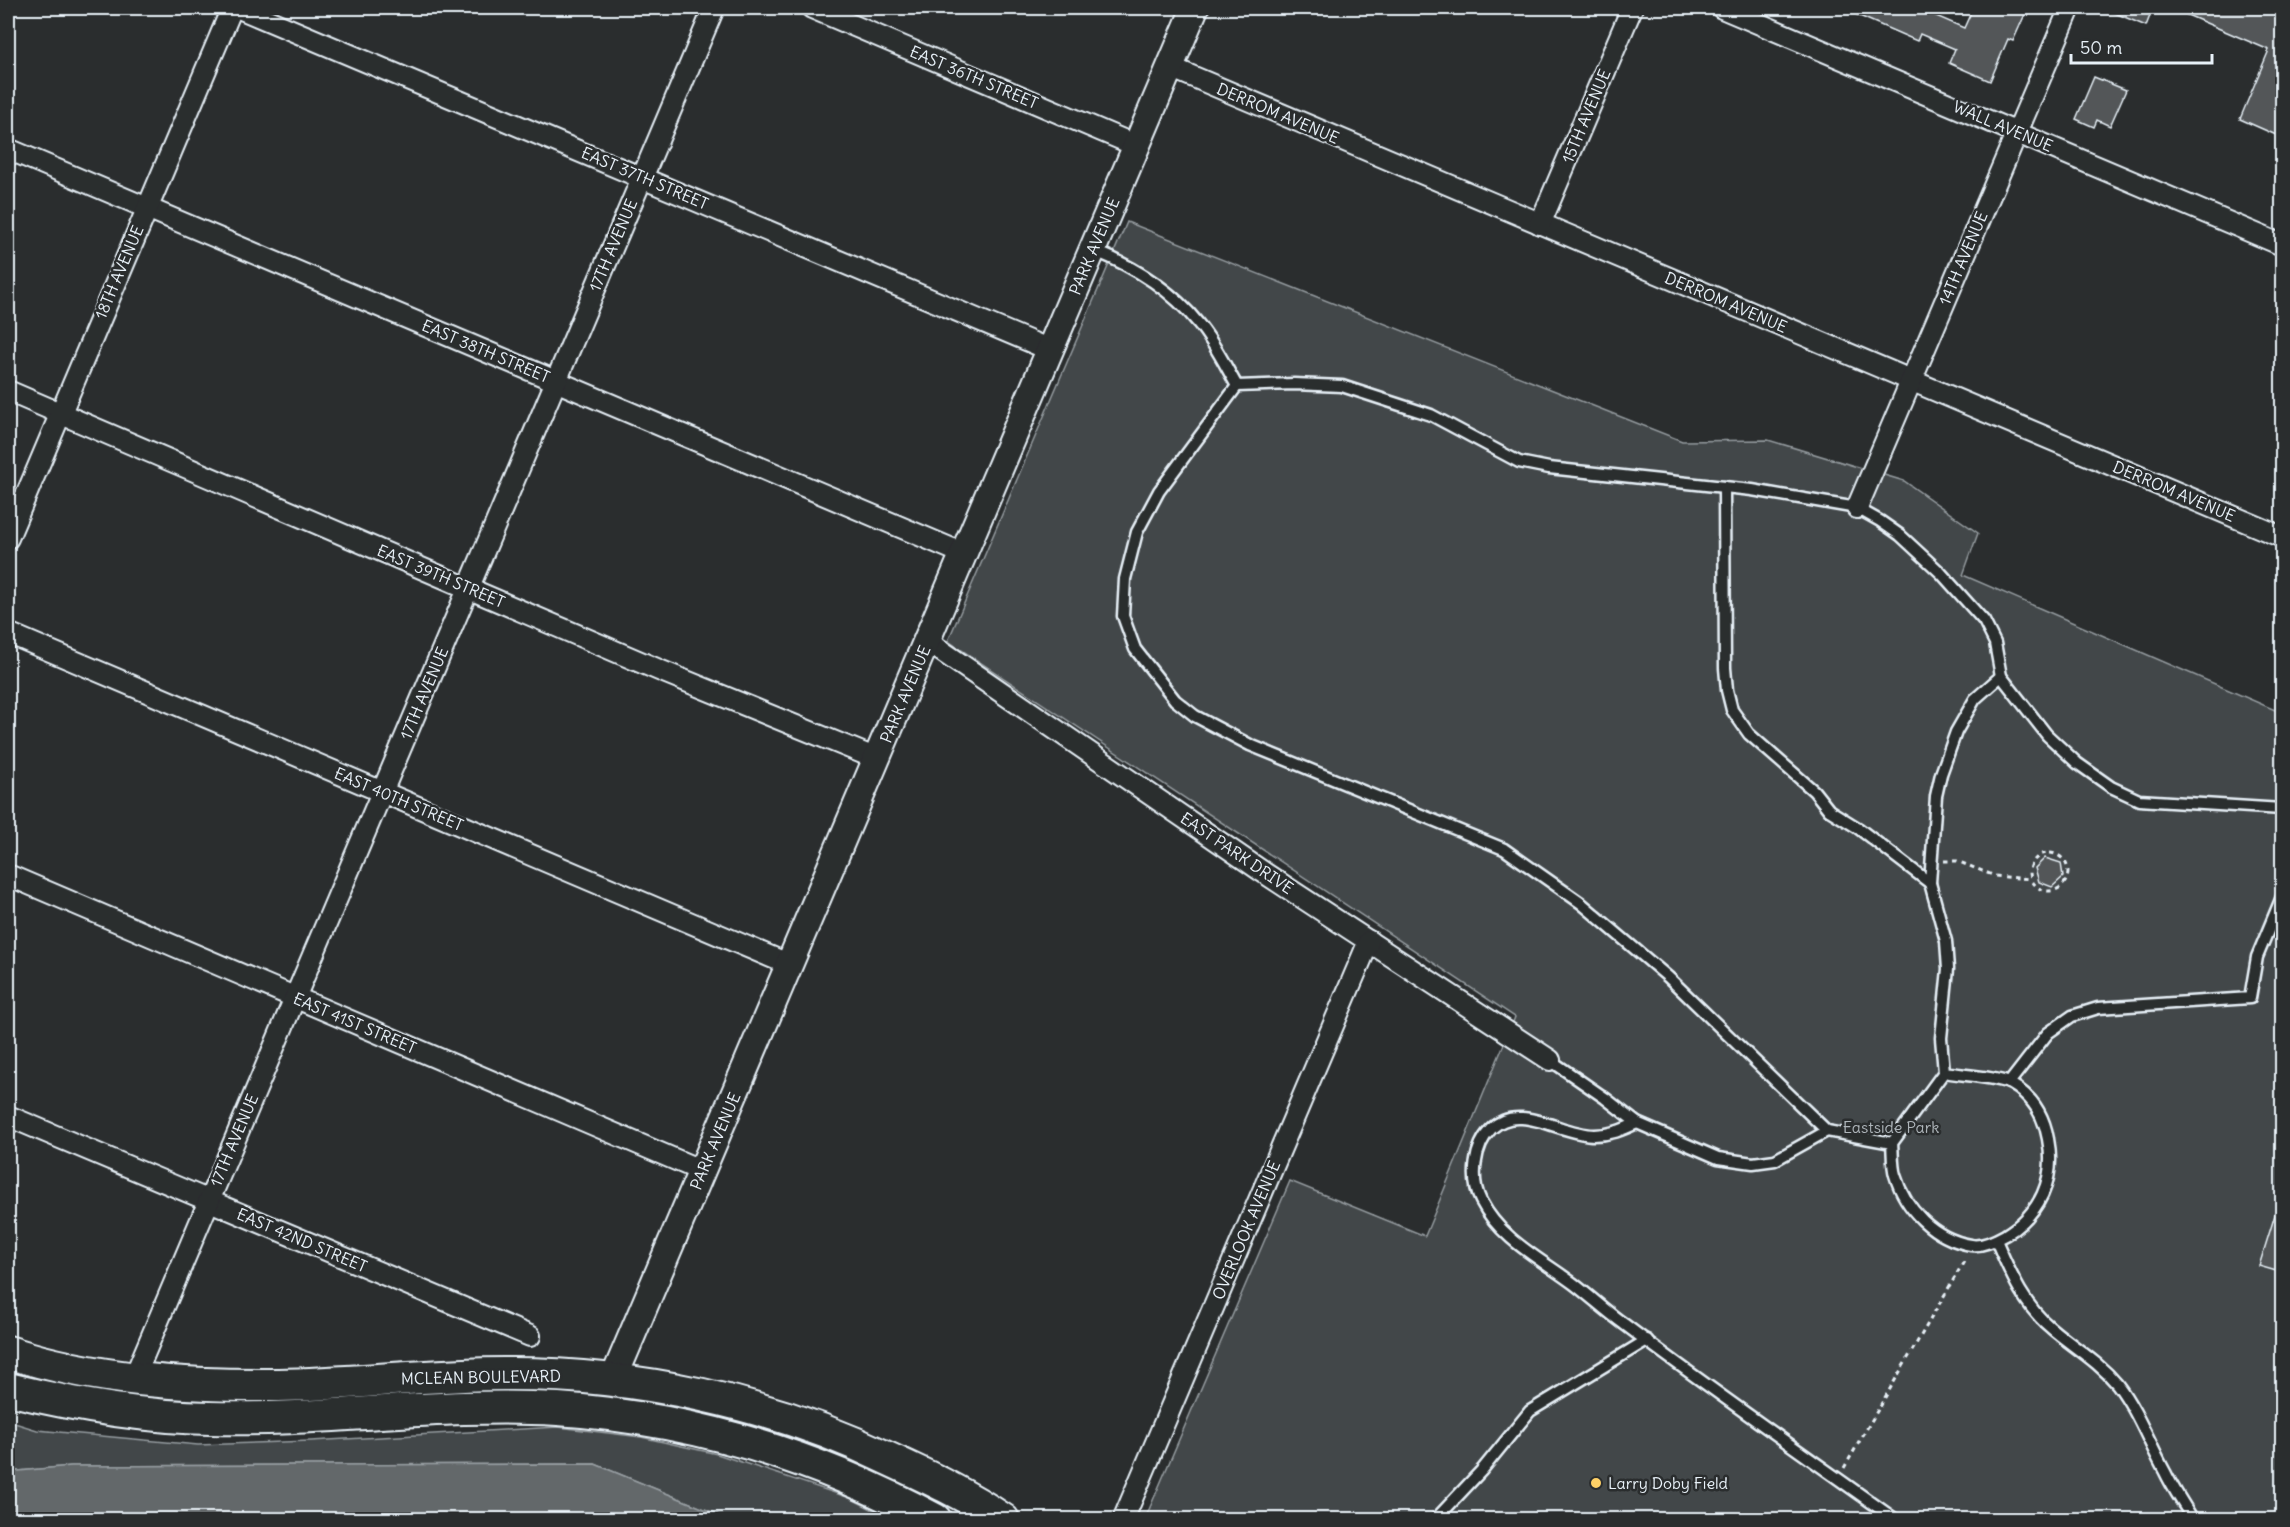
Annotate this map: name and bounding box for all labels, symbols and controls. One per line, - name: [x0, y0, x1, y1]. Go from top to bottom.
- scale bar: [2071, 27, 2212, 65]
- text: 50 m: [2080, 36, 2122, 59]
- street label: EAST 36TH STREET: [907, 41, 1041, 113]
- street label: 15TH AVENUE: [1557, 66, 1615, 166]
- street label: DERROM AVENUE: [1214, 78, 1342, 148]
- street label: WALL AVENUE: [1950, 96, 2056, 156]
- street label: EAST 37TH STREET: [579, 142, 711, 214]
- street label: PARK AVENUE: [1065, 194, 1123, 298]
- street label: 17TH AVENUE: [585, 196, 641, 294]
- street label: 14TH AVENUE: [1934, 208, 1992, 308]
- street label: 18TH AVENUE: [90, 222, 148, 322]
- street label: DERROM AVENUE: [1662, 267, 1790, 337]
- street label: EAST 38TH STREET: [419, 315, 553, 387]
- street label: DERROM AVENUE: [2110, 456, 2238, 526]
- street label: EAST 39TH STREET: [374, 540, 508, 612]
- street label: PARK AVENUE: [876, 642, 934, 746]
- street label: 17TH AVENUE: [396, 644, 452, 742]
- street label: EAST 40TH STREET: [331, 763, 467, 835]
- street label: EAST PARK DRIVE: [1177, 808, 1297, 898]
- street label: EAST 41ST STREET: [290, 988, 420, 1058]
- street label: PARK AVENUE: [686, 1089, 744, 1193]
- street label: 17TH AVENUE: [206, 1091, 262, 1189]
- park label: Eastside Park: [1843, 1117, 1939, 1137]
- street label: OVERLOOK AVENUE: [1208, 1158, 1284, 1302]
- street label: EAST 42ND STREET: [234, 1204, 370, 1276]
- street label: MCLEAN BOULEVARD: [401, 1366, 561, 1388]
- place label: Larry Doby Field: [1608, 1473, 1728, 1493]
- marker: Larry Doby Field: [1589, 1476, 1603, 1490]

